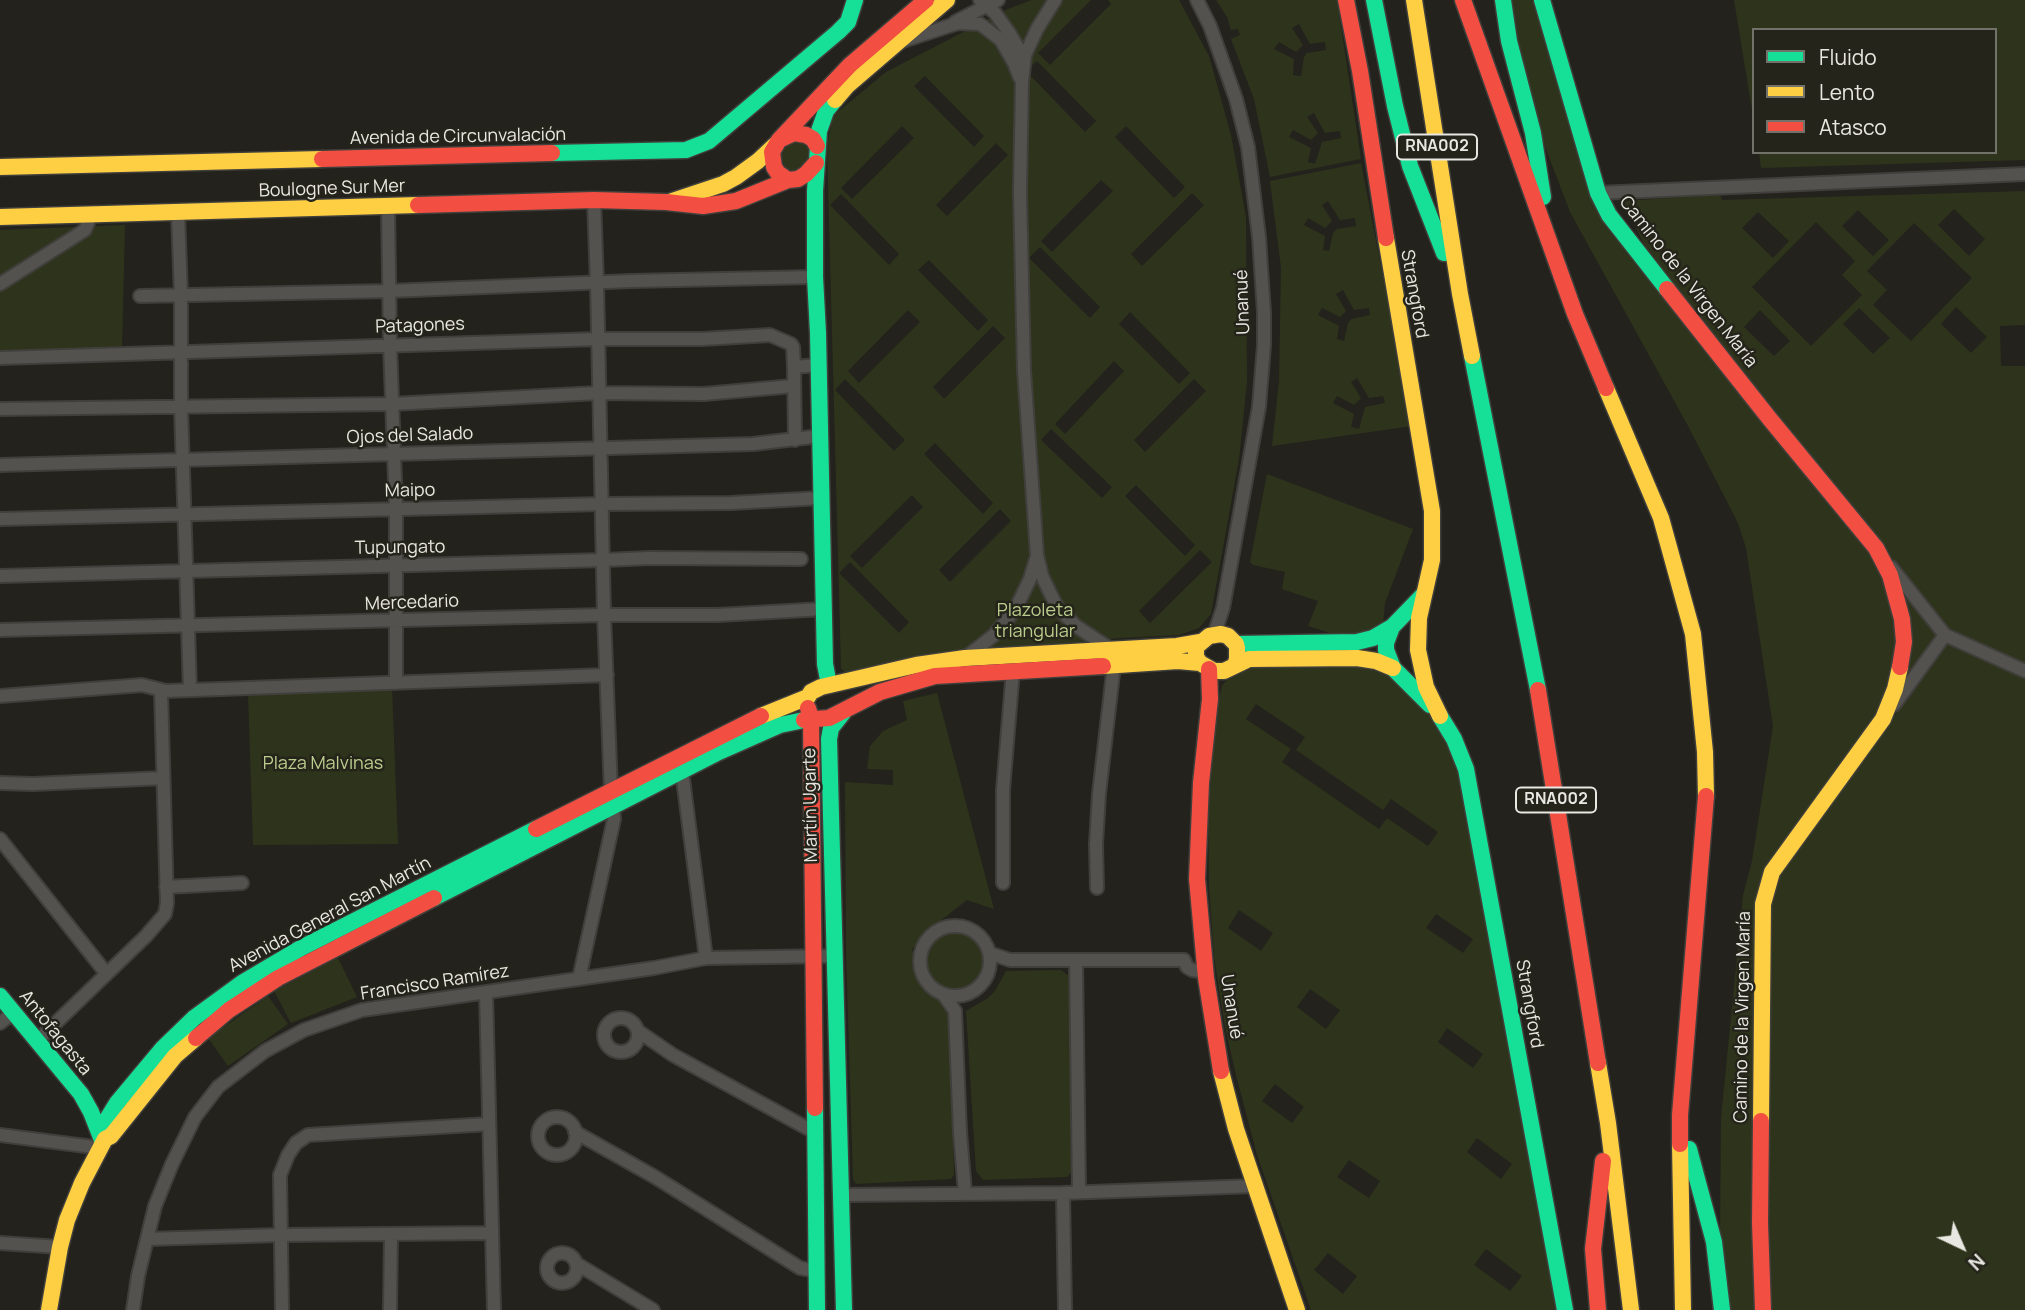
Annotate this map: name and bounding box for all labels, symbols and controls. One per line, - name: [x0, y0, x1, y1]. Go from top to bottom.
- legend: [1752, 28, 1997, 154]
- text: Fluido: [1819, 43, 1877, 71]
- text: Lento: [1819, 78, 1875, 106]
- text: Atasco: [1819, 113, 1887, 141]
- street label: Avenida de Circunvalación: [350, 124, 566, 150]
- road number: RNA002: [1397, 134, 1477, 160]
- street label: Boulogne Sur Mer: [258, 176, 406, 202]
- street label: Camino de la Virgen María: [1614, 192, 1762, 372]
- street label: Strangford: [1396, 248, 1432, 340]
- street label: Unanué: [1231, 269, 1255, 335]
- street label: Patagones: [375, 314, 465, 338]
- street label: Ojos del Salado: [346, 423, 474, 449]
- street label: Maipo: [384, 480, 436, 502]
- street label: Tupungato: [354, 536, 446, 560]
- street label: Mercedario: [365, 591, 459, 615]
- park label: Plazoleta triangular: [995, 600, 1075, 642]
- street label: Martín Ugarte: [799, 748, 823, 862]
- park label: Plaza Malvinas: [263, 753, 383, 775]
- road number: RNA002: [1516, 788, 1596, 813]
- street label: Avenida General San Martín: [225, 852, 435, 978]
- street label: Camino de la Virgen María: [1730, 911, 1756, 1123]
- street label: Strangford: [1511, 958, 1547, 1050]
- street label: Francisco Ramírez: [359, 961, 511, 1005]
- street label: Unanué: [1215, 973, 1247, 1041]
- street label: Antofagasta: [14, 986, 96, 1080]
- north arrow: [1927, 1212, 1997, 1282]
- text: N: [1963, 1248, 1991, 1276]

